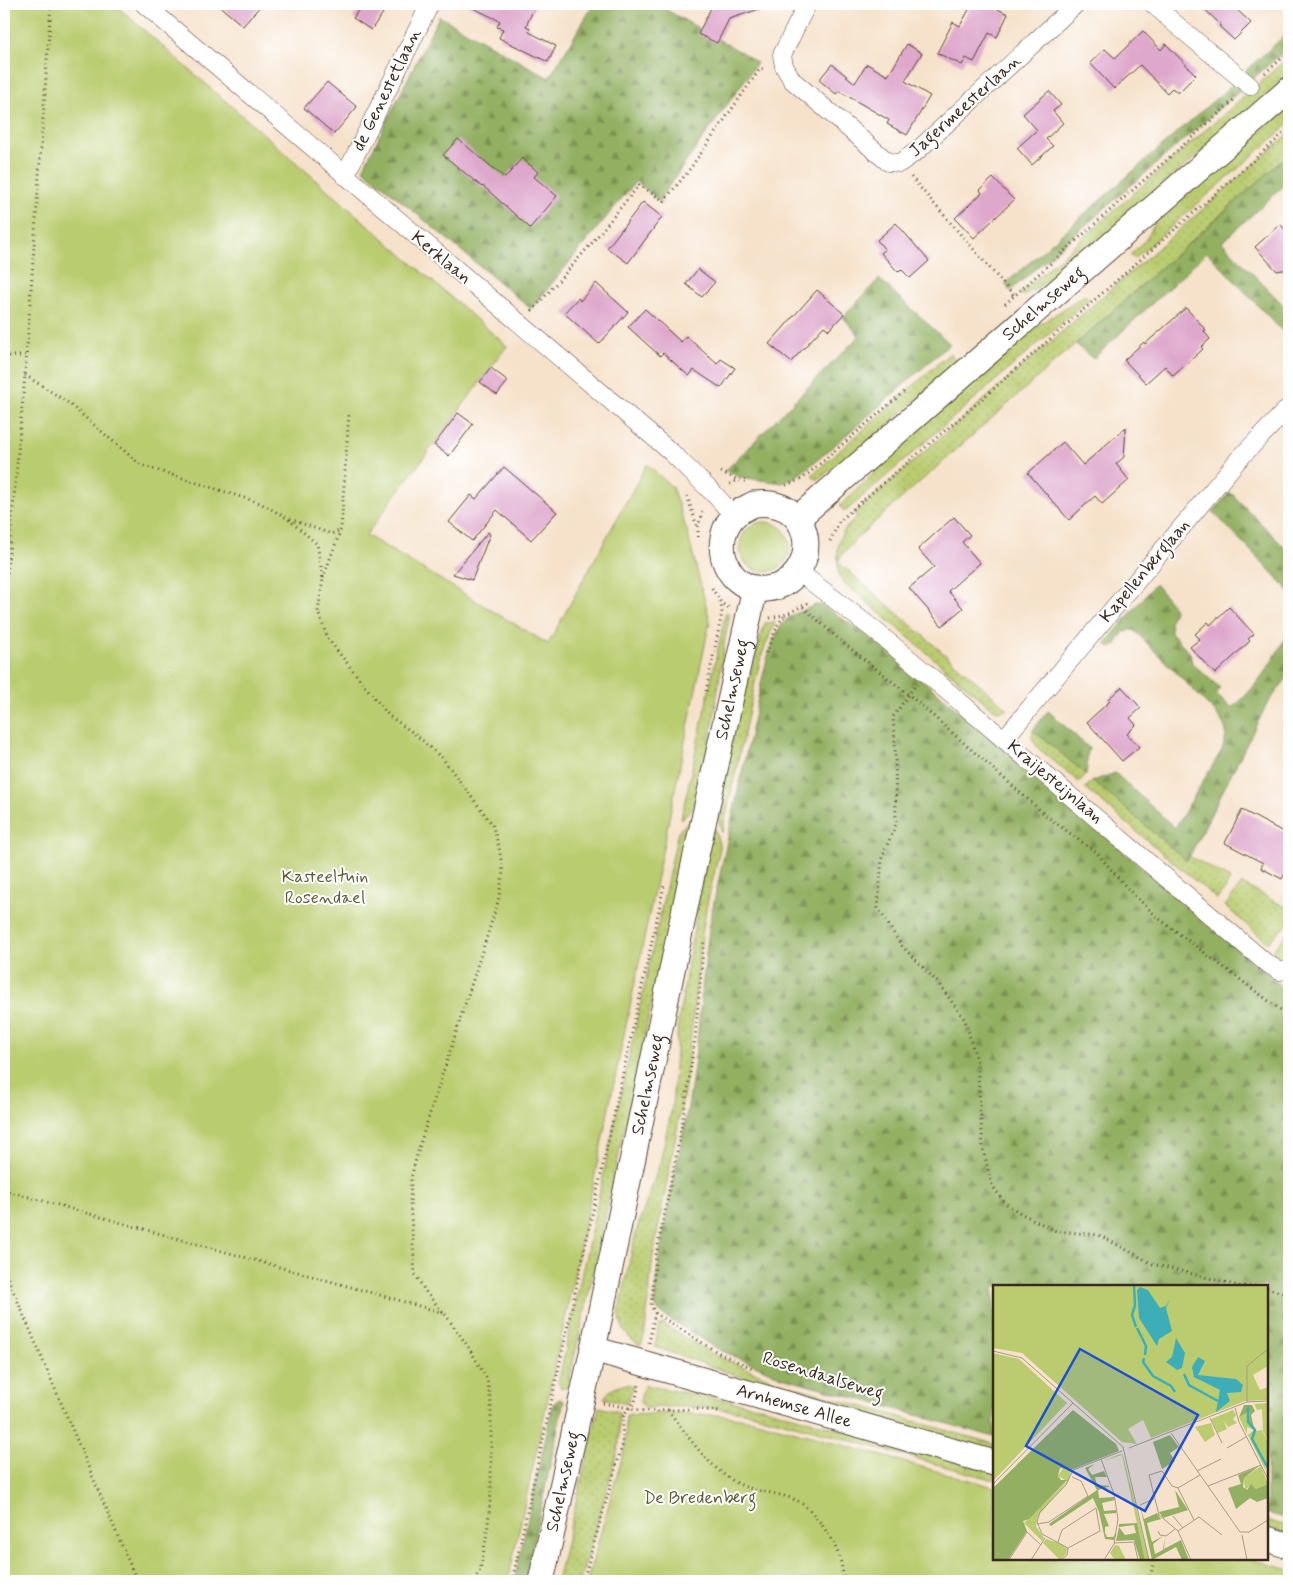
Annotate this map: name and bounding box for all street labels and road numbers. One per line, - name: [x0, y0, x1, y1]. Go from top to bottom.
- street label: de Genestetlaan: [347, 25, 427, 155]
- street label: Jagermeesterlaan: [904, 49, 1027, 164]
- street label: Kerklaan: [406, 226, 476, 290]
- street label: Schelmseweg: [997, 261, 1092, 347]
- street label: Kapellenberglaan: [1094, 514, 1197, 629]
- street label: Schelmseweg: [710, 637, 757, 742]
- street label: Kraijesteijnlaan: [1002, 735, 1108, 829]
- street label: Schelmseweg: [626, 1032, 672, 1137]
- street label: Rosendaalseweg: [759, 1346, 887, 1408]
- street label: Arnhemse Allee: [734, 1378, 854, 1434]
- street label: Schelmseweg: [540, 1429, 588, 1534]

